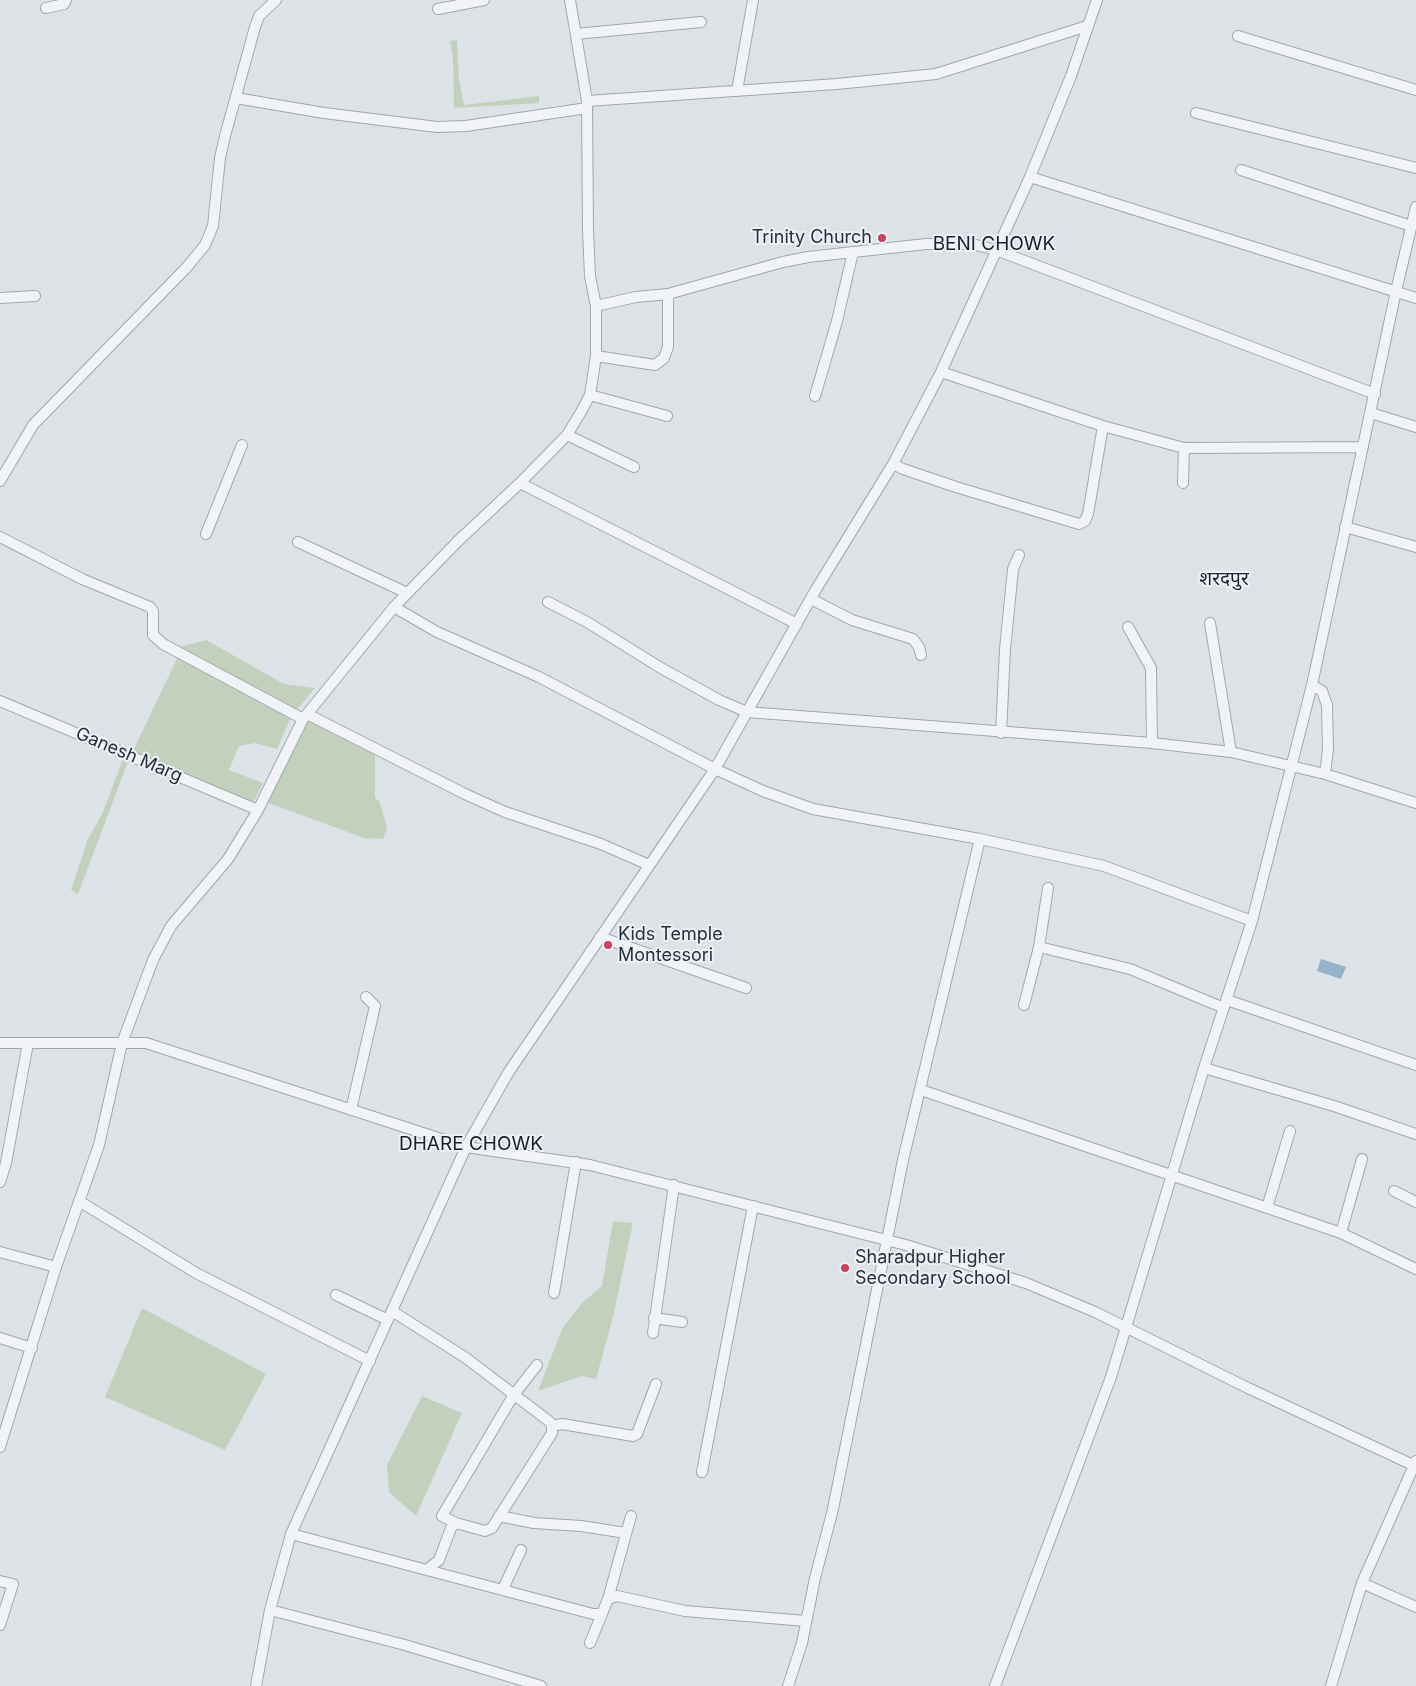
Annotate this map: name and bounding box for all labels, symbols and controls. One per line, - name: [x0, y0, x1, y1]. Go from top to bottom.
- place label: Trinity Church: [752, 227, 872, 249]
- marker: Trinity Church: [876, 232, 888, 244]
- district label: BENI CHOWK: [926, 233, 1062, 255]
- district label: शरदपुर: [1199, 568, 1249, 590]
- street label: Ganesh Marg: [72, 723, 186, 787]
- place label: Kids Temple Montessori: [618, 924, 723, 966]
- marker: Kids Temple Montessori: [602, 939, 614, 951]
- district label: DHARE CHOWK: [392, 1133, 550, 1155]
- place label: Sharadpur Higher Secondary School: [855, 1247, 1011, 1290]
- marker: Sharadpur Higher Secondary School: [839, 1262, 851, 1274]

